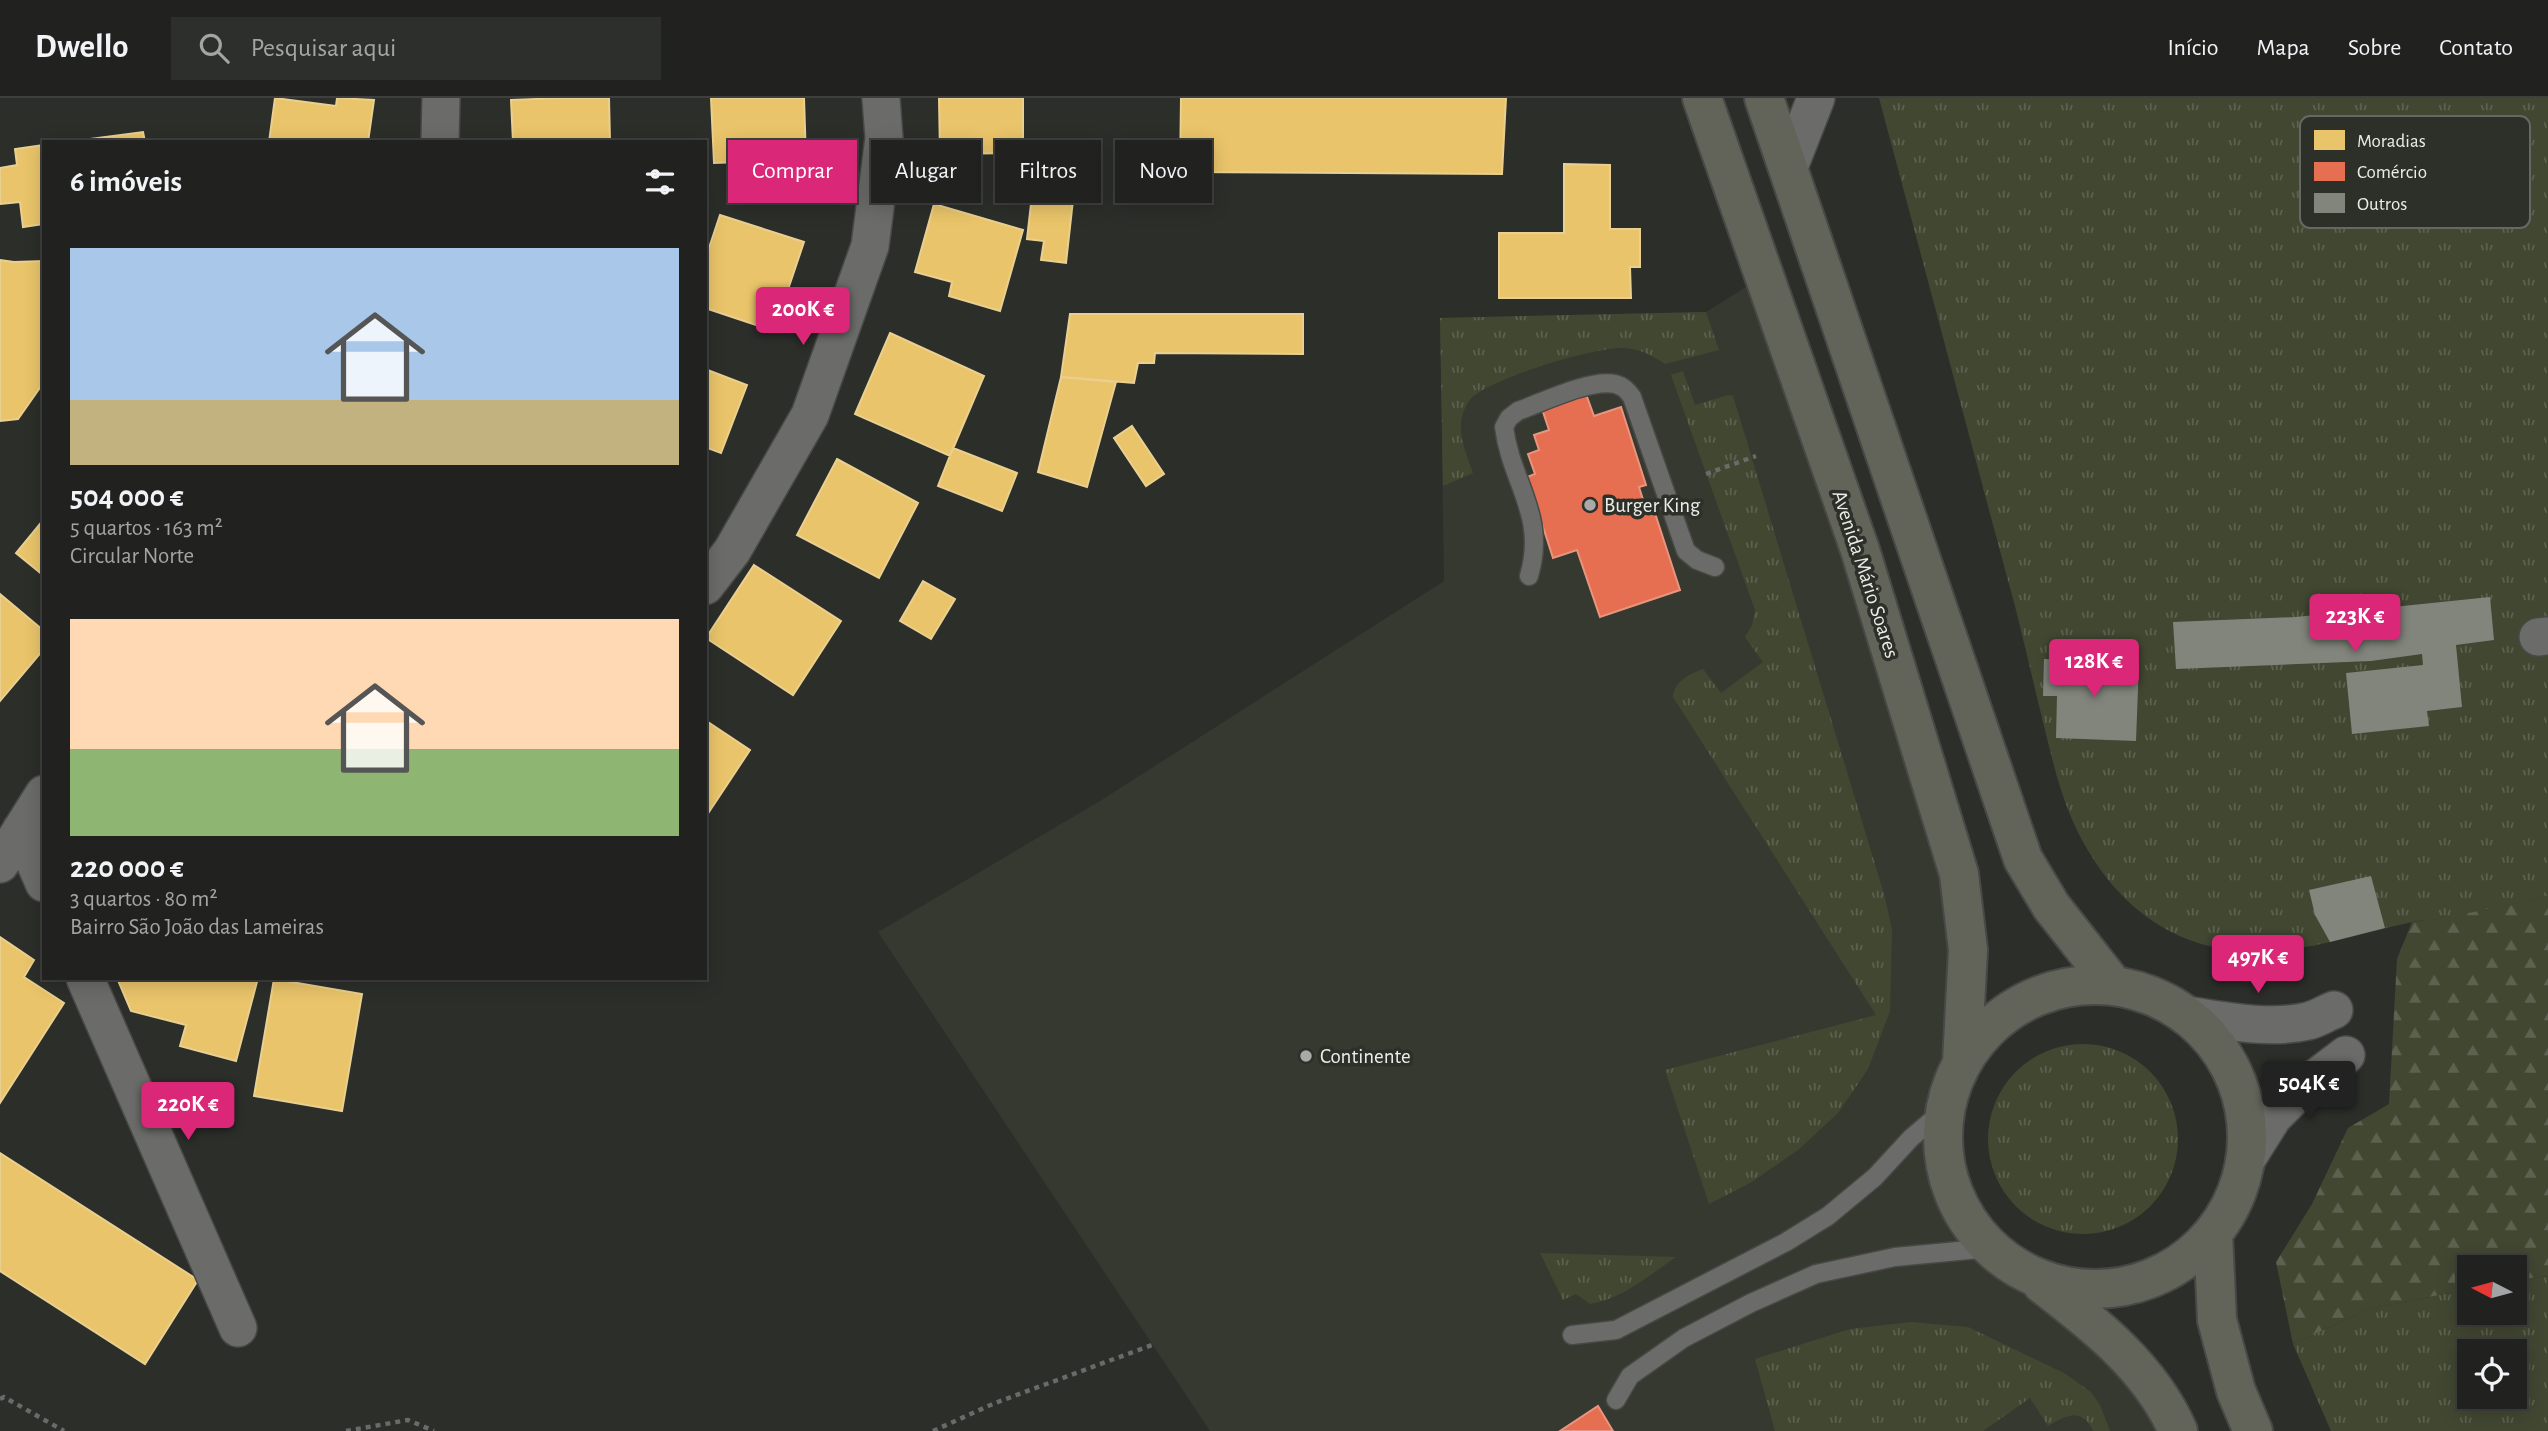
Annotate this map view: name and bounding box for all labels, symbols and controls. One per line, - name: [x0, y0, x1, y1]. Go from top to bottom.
- search box: [171, 17, 661, 80]
- icon: search: [195, 29, 233, 67]
- text: Dwello: [35, 31, 129, 64]
- text: Pesquisar aqui: [251, 35, 396, 61]
- text: Início: [2167, 36, 2219, 60]
- text: Mapa: [2257, 36, 2310, 60]
- text: Sobre: [2348, 36, 2401, 60]
- text: Contato: [2439, 36, 2513, 60]
- legend: [2300, 116, 2530, 228]
- text: Moradias: [2357, 132, 2426, 151]
- chip: Comprar: [728, 140, 857, 203]
- chip: Alugar: [871, 140, 981, 203]
- chip: Filtros: [995, 140, 1101, 203]
- chip: Novo: [1115, 140, 1212, 203]
- icon: filters: [641, 163, 679, 201]
- text: Comércio: [2357, 163, 2427, 182]
- text: 6 imóveis: [70, 167, 182, 197]
- text: Outros: [2357, 195, 2407, 214]
- pin: 200K €: [746, 288, 860, 347]
- icon: home: [312, 294, 438, 420]
- text: 200K €: [772, 298, 834, 321]
- text: 504 000 €: [70, 482, 184, 512]
- street label: Avenida Mário Soares: [1829, 488, 1903, 661]
- place label: Burger King: [1604, 495, 1701, 516]
- marker: Burger King: [1582, 497, 1598, 513]
- text: 5 quartos · 163 m²: [70, 517, 223, 540]
- text: Circular Norte: [70, 545, 194, 568]
- pin: 223K €: [2298, 594, 2412, 654]
- text: 223K €: [2325, 605, 2385, 628]
- pin: 128K €: [2037, 640, 2151, 699]
- text: 128K €: [2065, 650, 2123, 673]
- icon: home: [312, 665, 438, 791]
- text: 220 000 €: [70, 853, 184, 883]
- text: 3 quartos · 80 m²: [70, 888, 218, 911]
- text: Bairro São João das Lameiras: [70, 916, 324, 939]
- pin: 497K €: [2201, 936, 2315, 995]
- text: 497K €: [2228, 946, 2288, 969]
- place label: Continente: [1320, 1046, 1411, 1067]
- marker: Continente: [1298, 1048, 1314, 1064]
- pin: 504K €: [2252, 1062, 2366, 1121]
- text: 504K €: [2278, 1072, 2340, 1095]
- pin: 220K €: [131, 1082, 245, 1142]
- text: 220K €: [157, 1093, 219, 1116]
- north arrow: [2457, 1255, 2527, 1325]
- map controls: [2457, 1255, 2527, 1409]
- button: locate: [2457, 1339, 2527, 1409]

